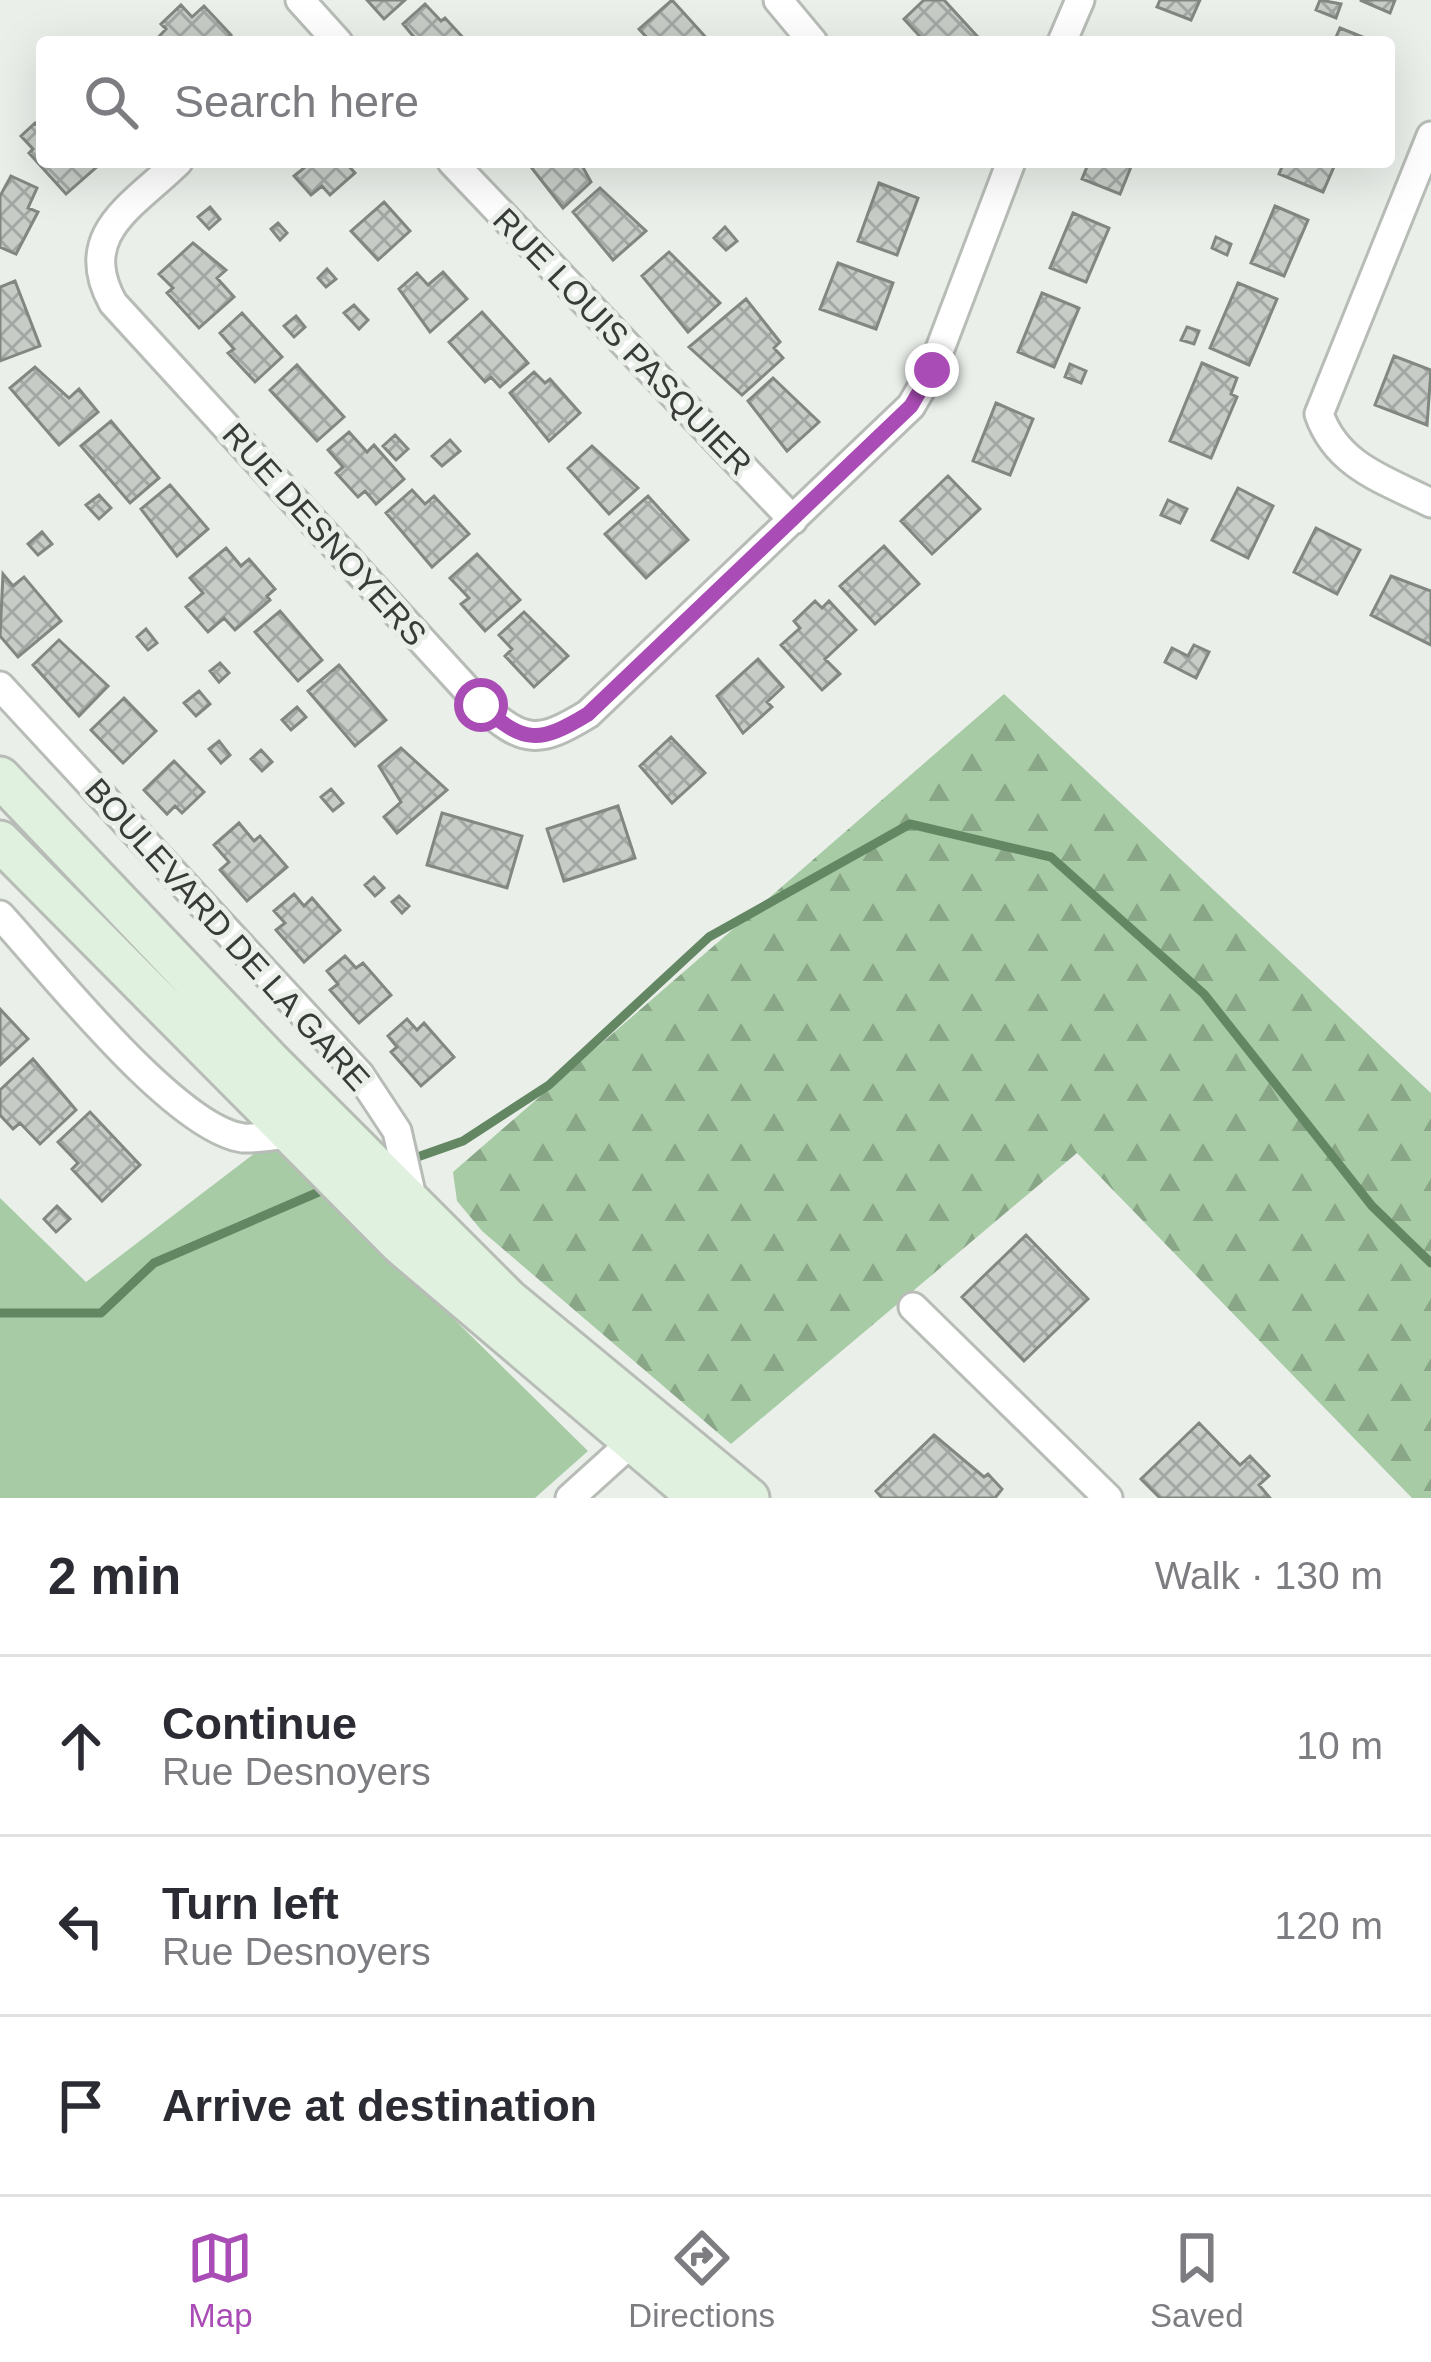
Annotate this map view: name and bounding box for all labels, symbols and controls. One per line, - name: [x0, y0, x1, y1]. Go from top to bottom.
- search box: [36, 36, 1395, 168]
- icon: search: [78, 69, 144, 135]
- text: Search here: [174, 76, 419, 127]
- street label: RUE LOUIS PASQUIER: [486, 201, 759, 482]
- route end: [905, 343, 959, 397]
- street label: RUE DESNOYERS: [215, 416, 434, 653]
- route start: [454, 678, 508, 732]
- street label: BOULEVARD DE LA GARE: [78, 771, 377, 1098]
- text: 2 min: [48, 1548, 181, 1605]
- text: Walk · 130 m: [1155, 1554, 1383, 1597]
- text: Continue: [162, 1698, 357, 1749]
- icon: ahead: [48, 1713, 114, 1779]
- text: 10 m: [1296, 1724, 1383, 1767]
- text: Rue Desnoyers: [162, 1750, 431, 1793]
- text: Turn left: [162, 1878, 339, 1929]
- icon: left: [48, 1893, 114, 1959]
- text: 120 m: [1275, 1904, 1383, 1947]
- text: Rue Desnoyers: [162, 1930, 431, 1973]
- icon: arrive: [48, 2073, 114, 2139]
- text: Arrive at destination: [162, 2080, 597, 2131]
- tab: Map: [187, 2225, 253, 2335]
- tab: Directions: [628, 2225, 775, 2335]
- tab: Saved: [1150, 2225, 1244, 2335]

